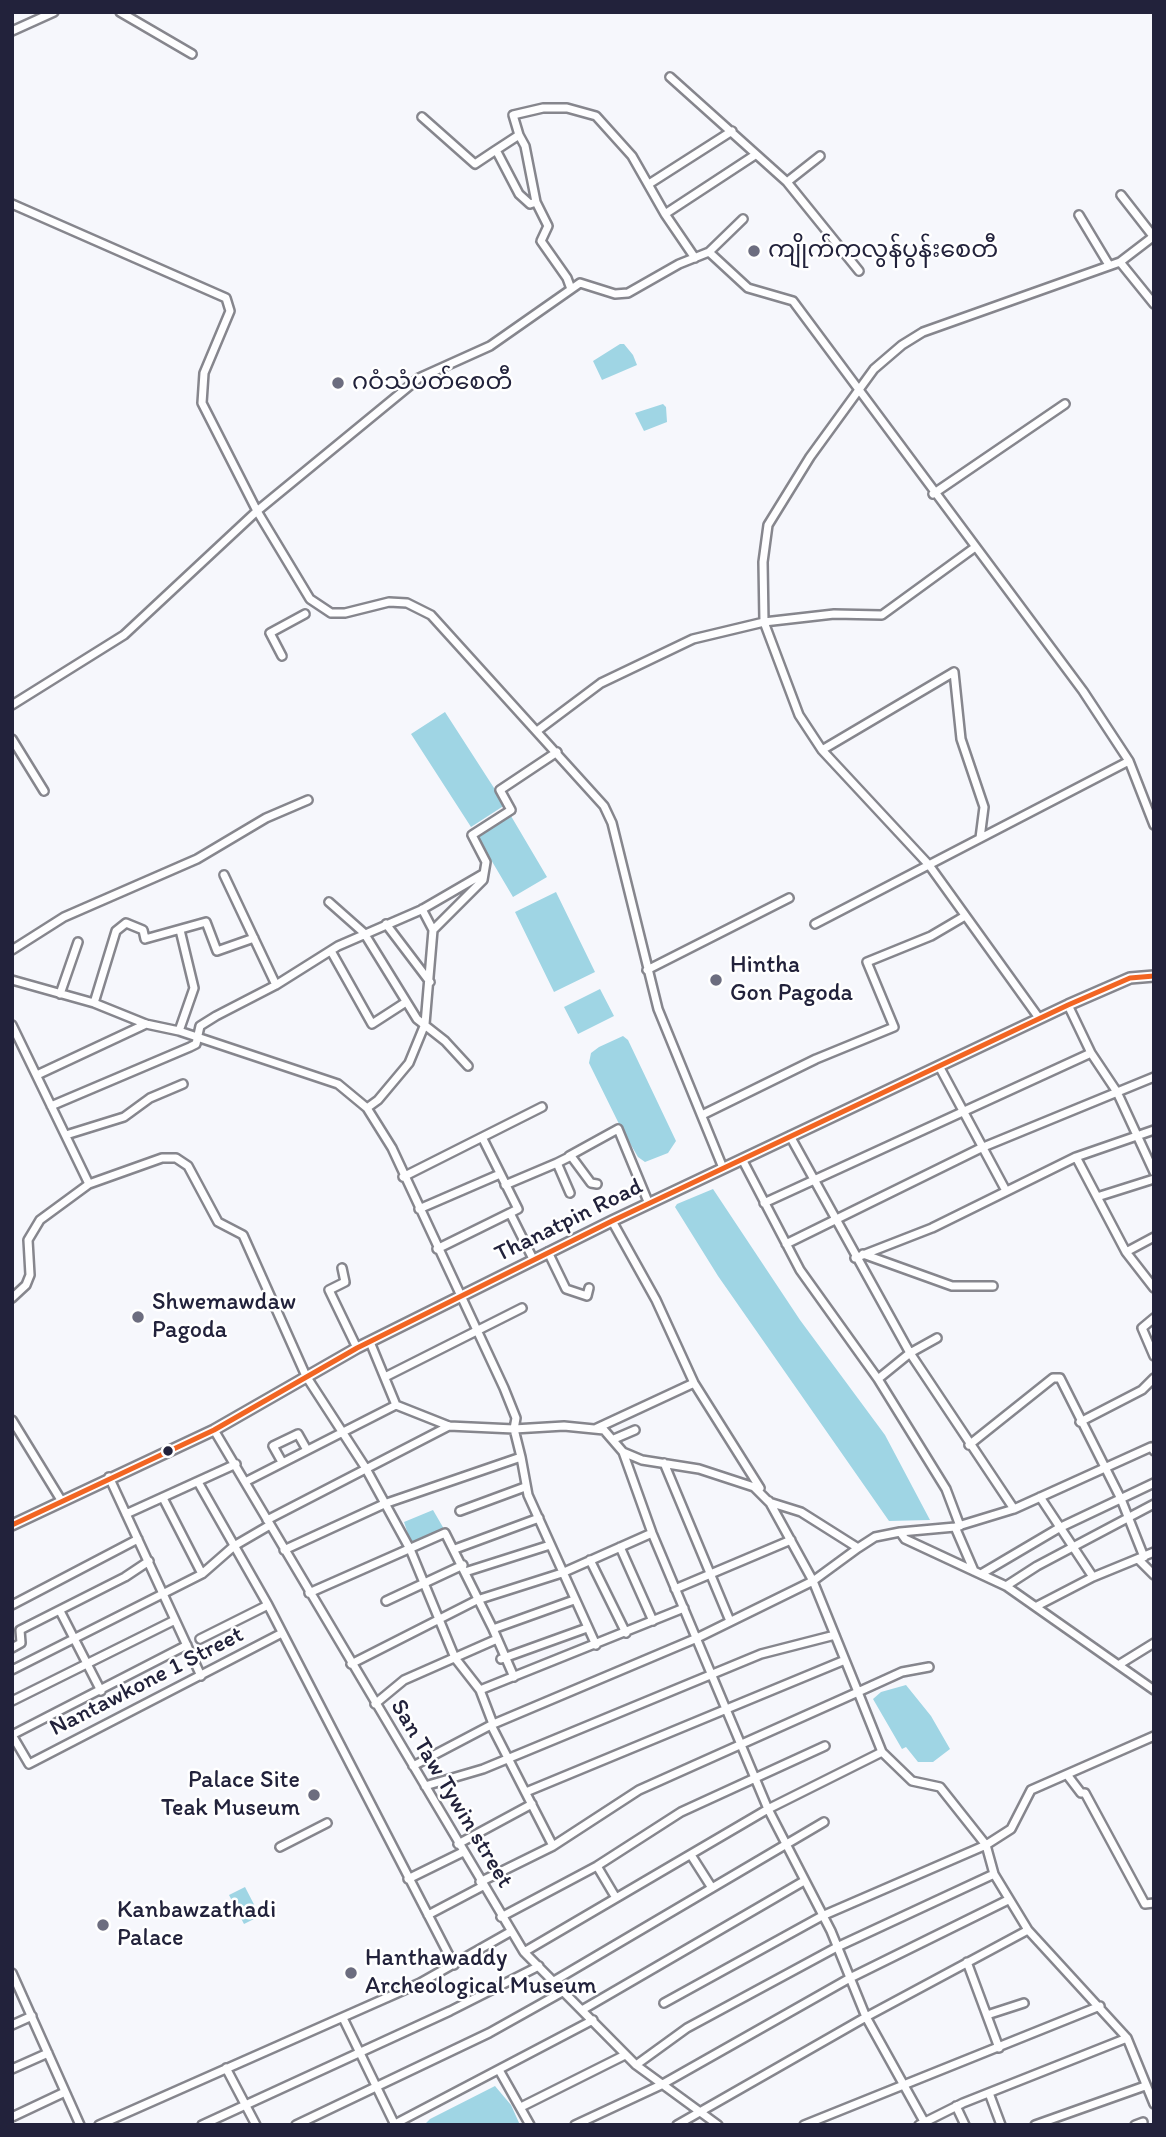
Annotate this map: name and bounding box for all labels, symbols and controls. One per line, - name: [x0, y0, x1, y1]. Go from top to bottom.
- place label: ကျိုက်ကလွန်ပွန်းစေတီ: [768, 237, 998, 265]
- marker: ကျိုက်ကလွန်ပွန်းစေတီ: [746, 243, 762, 259]
- place label: ဂဝံသံပတ်စေတီ: [352, 369, 512, 397]
- marker: ဂဝံသံပတ်စေတီ: [330, 375, 346, 391]
- place label: Hintha Gon Pagoda: [730, 952, 853, 1008]
- marker: Hintha Gon Pagoda: [708, 972, 724, 988]
- street label: Thanatpin Road: [490, 1173, 648, 1269]
- place label: Shwemawdaw Pagoda: [152, 1289, 296, 1345]
- marker: Shwemawdaw Pagoda: [130, 1309, 146, 1325]
- unlabelled marker: [161, 1444, 175, 1458]
- street label: Nantawkone 1 Street: [45, 1621, 249, 1743]
- street label: San Taw Tywin street: [383, 1694, 519, 1894]
- place label: Palace Site Teak Museum: [161, 1767, 300, 1823]
- marker: Palace Site Teak Museum: [306, 1787, 322, 1803]
- place label: Kanbawzathadi Palace: [117, 1897, 276, 1953]
- marker: Kanbawzathadi Palace: [95, 1917, 111, 1933]
- place label: Hanthawaddy Archeological Museum: [365, 1945, 597, 2001]
- marker: Hanthawaddy Archeological Museum: [343, 1965, 359, 1981]

